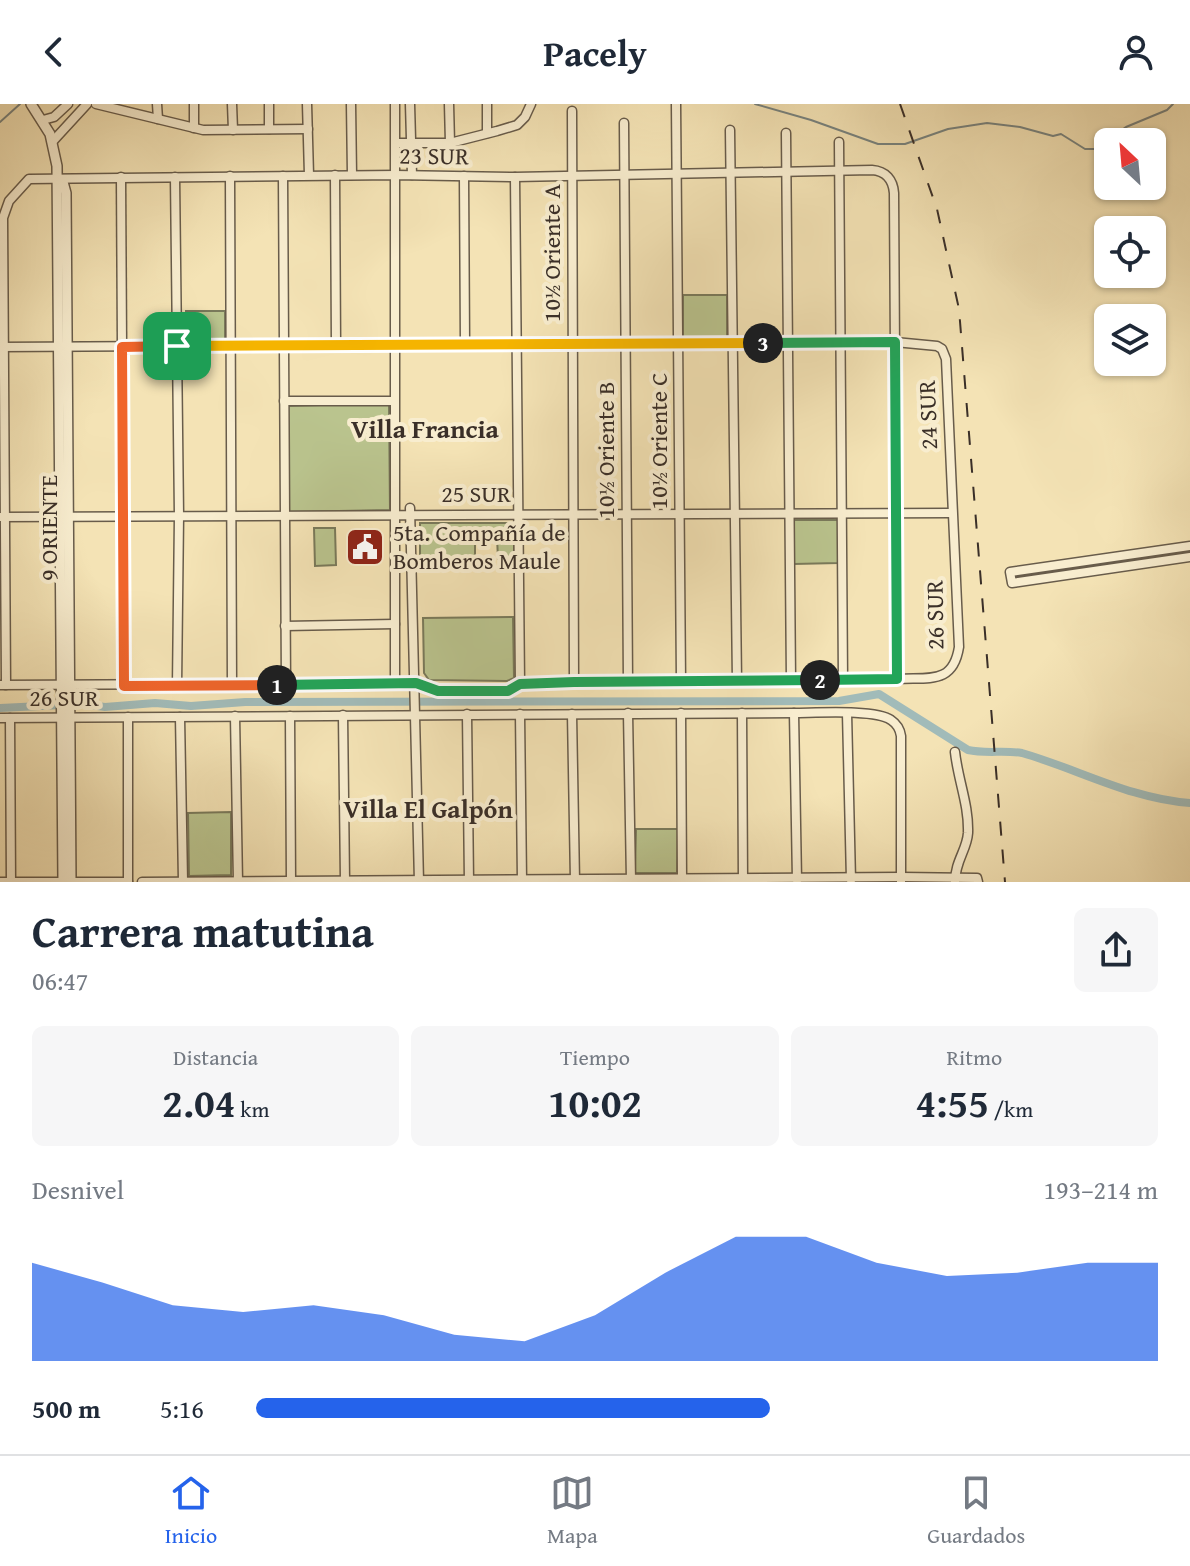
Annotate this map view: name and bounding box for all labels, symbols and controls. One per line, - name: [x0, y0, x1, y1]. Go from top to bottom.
- text: Pacely: [543, 26, 647, 79]
- icon: back: [32, 30, 76, 74]
- icon: person: [1114, 30, 1158, 74]
- north arrow: [1094, 128, 1166, 200]
- map controls: [1094, 128, 1166, 376]
- street label: 23 SUR: [399, 137, 469, 174]
- street label: 10½ Oriente A: [534, 183, 569, 322]
- button: locate: [1094, 216, 1166, 288]
- button: layers: [1094, 304, 1166, 376]
- pin: [143, 312, 211, 380]
- pin: 3: [743, 323, 783, 363]
- icon: arrive: [155, 324, 199, 368]
- text: 3: [757, 327, 769, 359]
- street label: 10½ Oriente C: [641, 373, 676, 509]
- street label: 24 SUR: [909, 379, 946, 450]
- street label: 10½ Oriente B: [588, 381, 623, 519]
- district label: Villa Francia: [351, 409, 500, 448]
- street label: 9 ORIENTE: [31, 475, 66, 581]
- street label: 25 SUR: [441, 476, 511, 511]
- place label: 5ta. Compañía de Bomberos Maule: [393, 515, 566, 578]
- public building icon: 5ta. Compañía de Bomberos Maule: [344, 526, 386, 568]
- street label: 26 SUR: [916, 580, 953, 650]
- pin: 2: [800, 660, 840, 700]
- text: 2: [814, 664, 826, 696]
- pin: 1: [257, 665, 297, 705]
- text: 1: [271, 669, 283, 701]
- street label: 26 SUR: [29, 680, 99, 715]
- district label: Villa El Galpón: [343, 789, 513, 828]
- text: Carrera matutina: [32, 899, 374, 963]
- button: share: [1074, 908, 1158, 992]
- text: 06:47: [32, 961, 88, 1000]
- text: Distancia: [173, 1041, 258, 1073]
- text: Tiempo: [560, 1041, 630, 1073]
- text: Ritmo: [946, 1041, 1002, 1073]
- text: 2.04: [162, 1073, 235, 1132]
- text: 10:02: [548, 1073, 642, 1132]
- text: 4:55: [915, 1073, 989, 1132]
- text: km: [235, 1093, 269, 1125]
- text: /km: [989, 1093, 1033, 1125]
- text: Desnivel: [32, 1170, 124, 1209]
- text: 193–214 m: [1044, 1170, 1158, 1209]
- text: 500 m: [32, 1389, 100, 1428]
- text: 5:16: [160, 1389, 204, 1428]
- tab: Inicio: [165, 1471, 217, 1551]
- tab: Mapa: [547, 1471, 598, 1551]
- tab: Guardados: [927, 1471, 1025, 1551]

